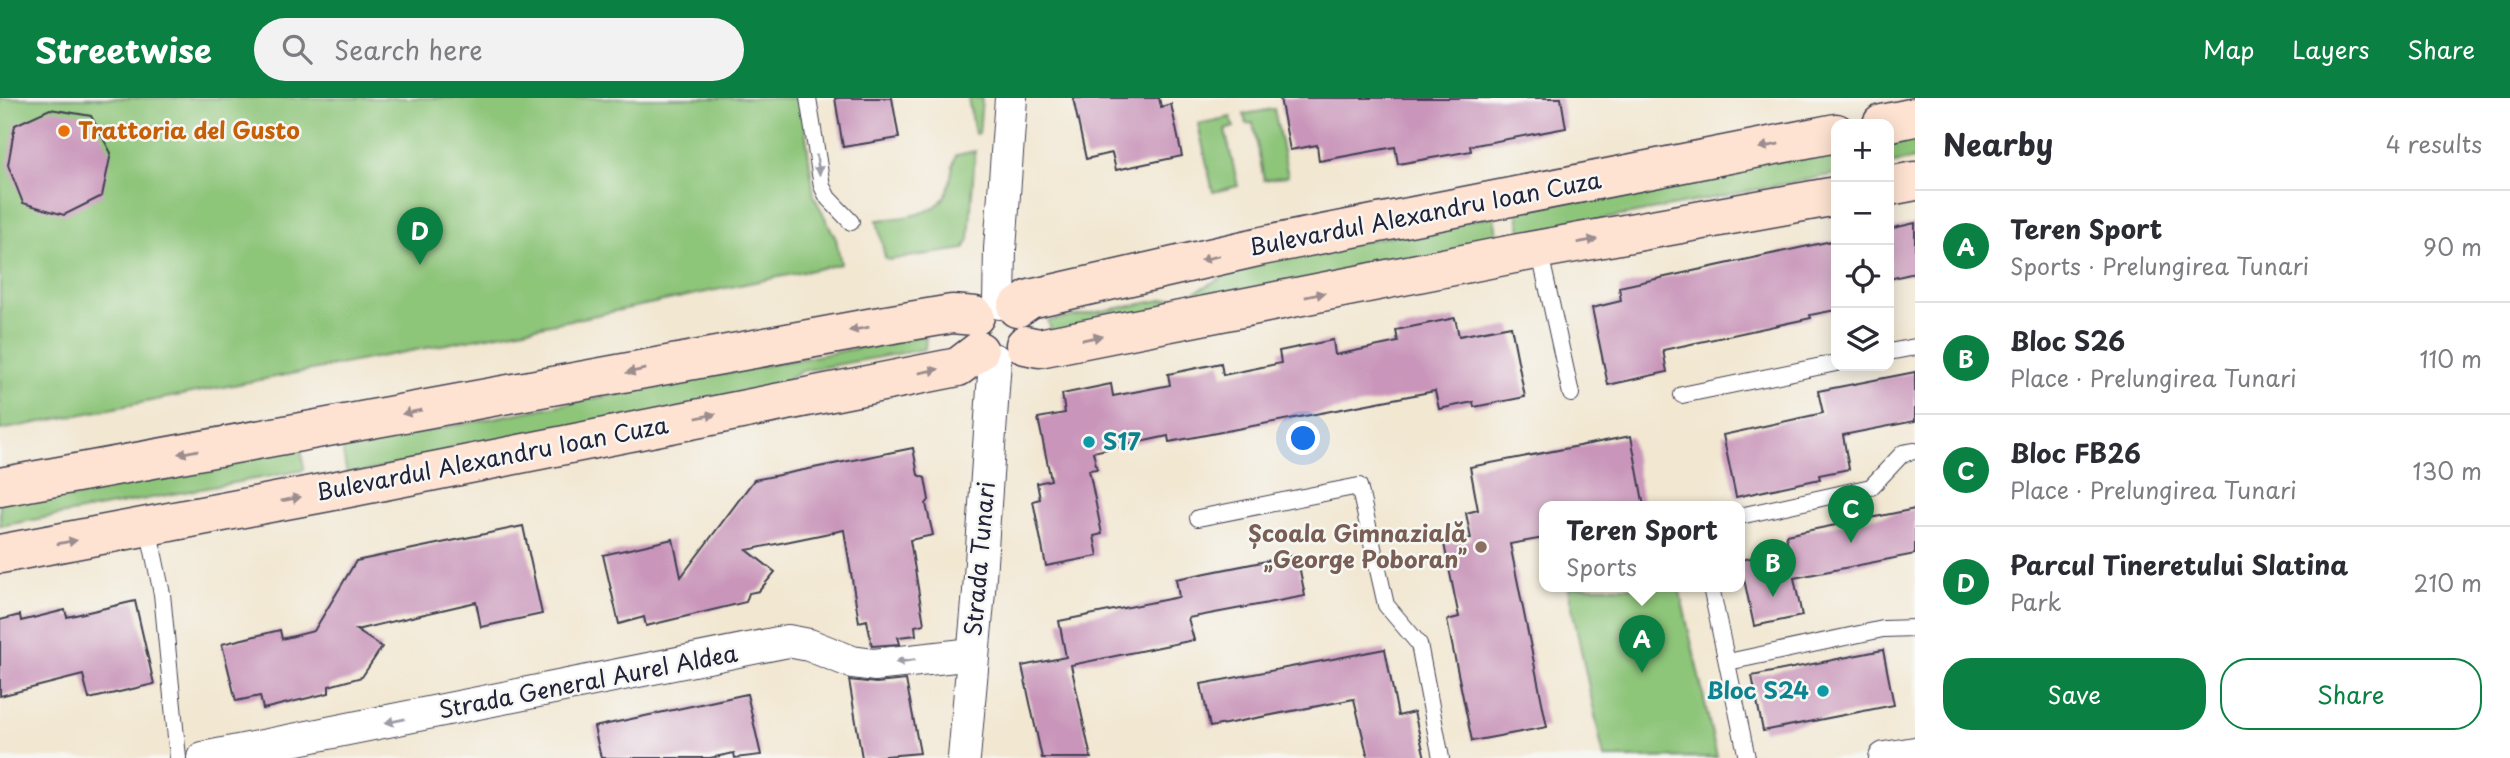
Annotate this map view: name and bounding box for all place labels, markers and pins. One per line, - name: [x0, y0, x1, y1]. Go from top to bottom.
- place label: Trattoria del Gusto: [78, 112, 300, 147]
- marker: Trattoria del Gusto: [56, 123, 72, 139]
- pin: D: [397, 207, 443, 265]
- place label: S17: [1103, 423, 1141, 458]
- marker: S17: [1081, 434, 1097, 450]
- pin: C: [1828, 485, 1874, 543]
- place label: Școala Gimnazială „George Poboran”: [1248, 515, 1467, 576]
- marker: Școala Gimnazială „George Poboran”: [1473, 539, 1489, 555]
- pin: B: [1750, 539, 1796, 597]
- pin: A: [1619, 615, 1665, 673]
- place label: Bloc S24: [1707, 672, 1809, 707]
- marker: Bloc S24: [1815, 683, 1831, 699]

